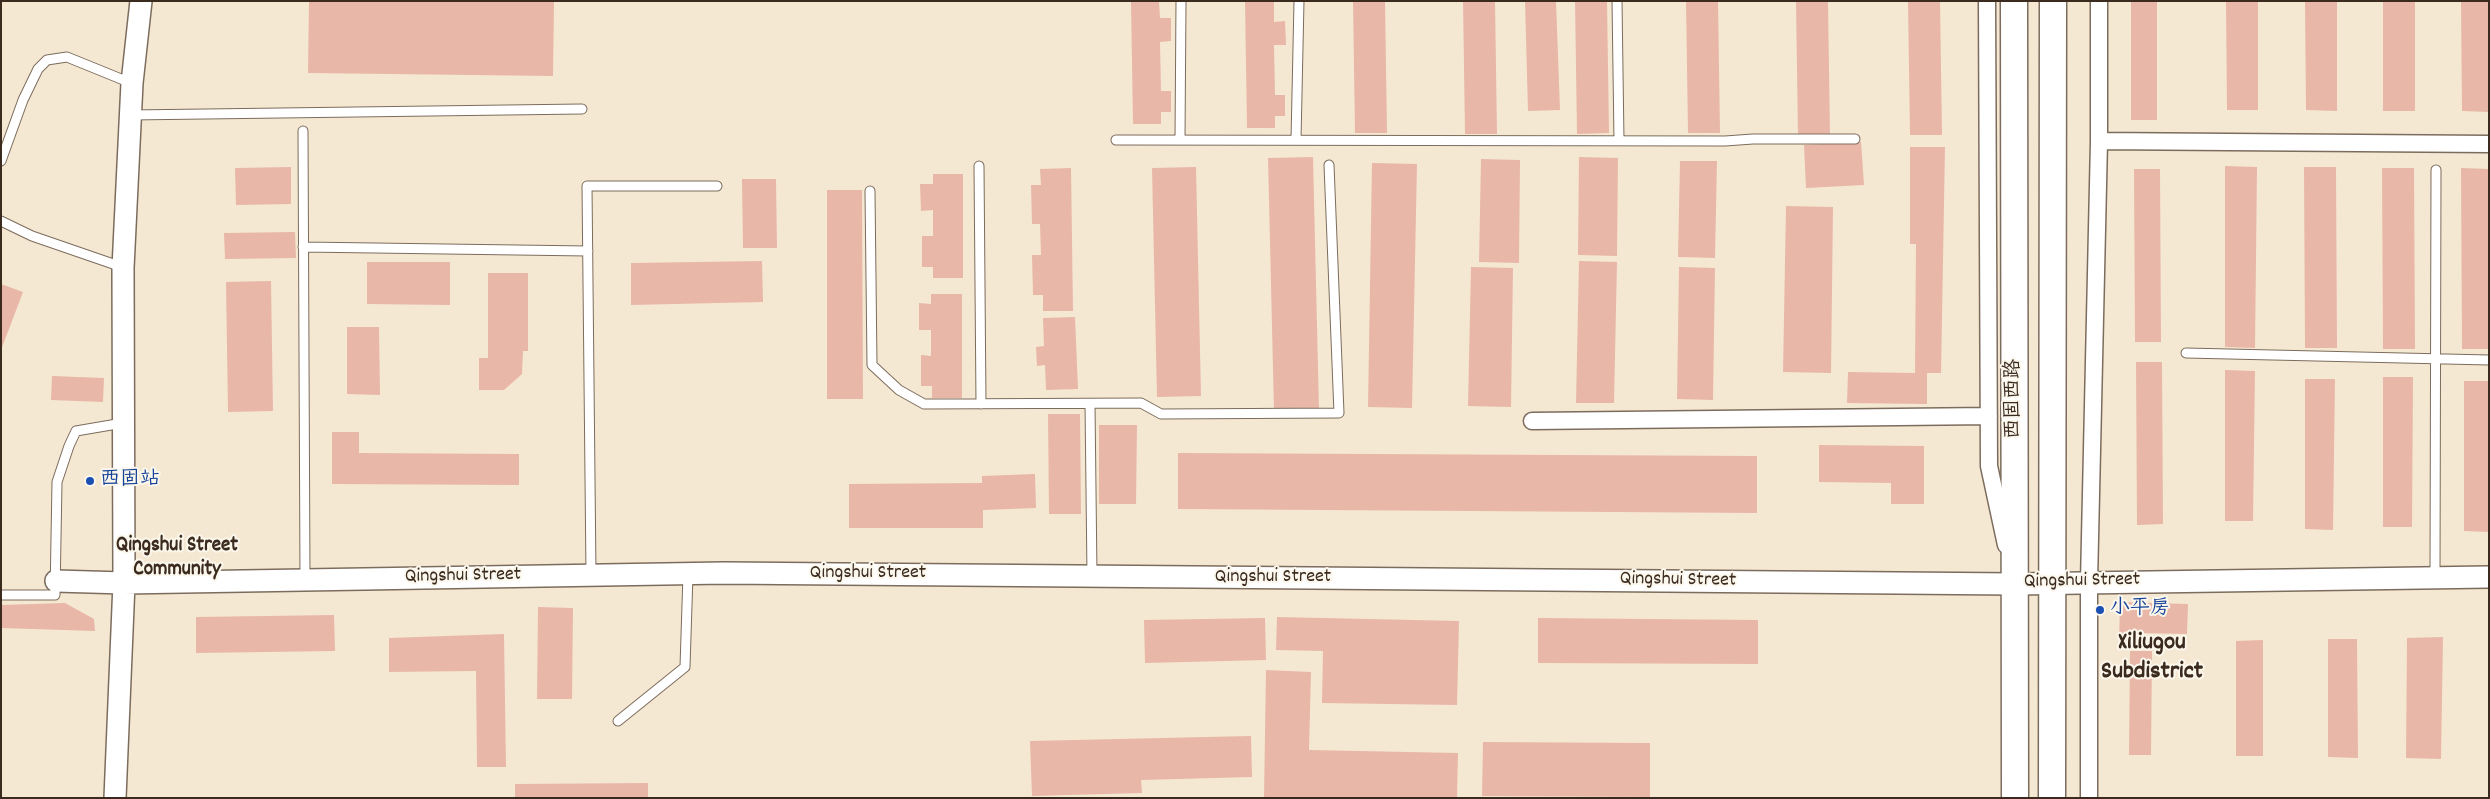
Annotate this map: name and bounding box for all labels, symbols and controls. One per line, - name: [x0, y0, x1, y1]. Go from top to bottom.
- street label: 西固西路: [2003, 359, 2027, 439]
- place label: 西固站: [100, 469, 160, 493]
- marker: 西固站: [84, 475, 96, 487]
- district label: Qingshui Street Community: [116, 534, 238, 584]
- street label: Qingshui Street: [810, 562, 926, 586]
- street label: Qingshui Street: [405, 564, 521, 590]
- street label: Qingshui Street: [1215, 566, 1331, 590]
- street label: Qingshui Street: [1620, 568, 1736, 594]
- street label: Qingshui Street: [2024, 569, 2140, 595]
- place label: 小平房: [2110, 598, 2170, 622]
- marker: 小平房: [2094, 604, 2106, 616]
- district label: Xiliugou Subdistrict: [2101, 630, 2203, 689]

